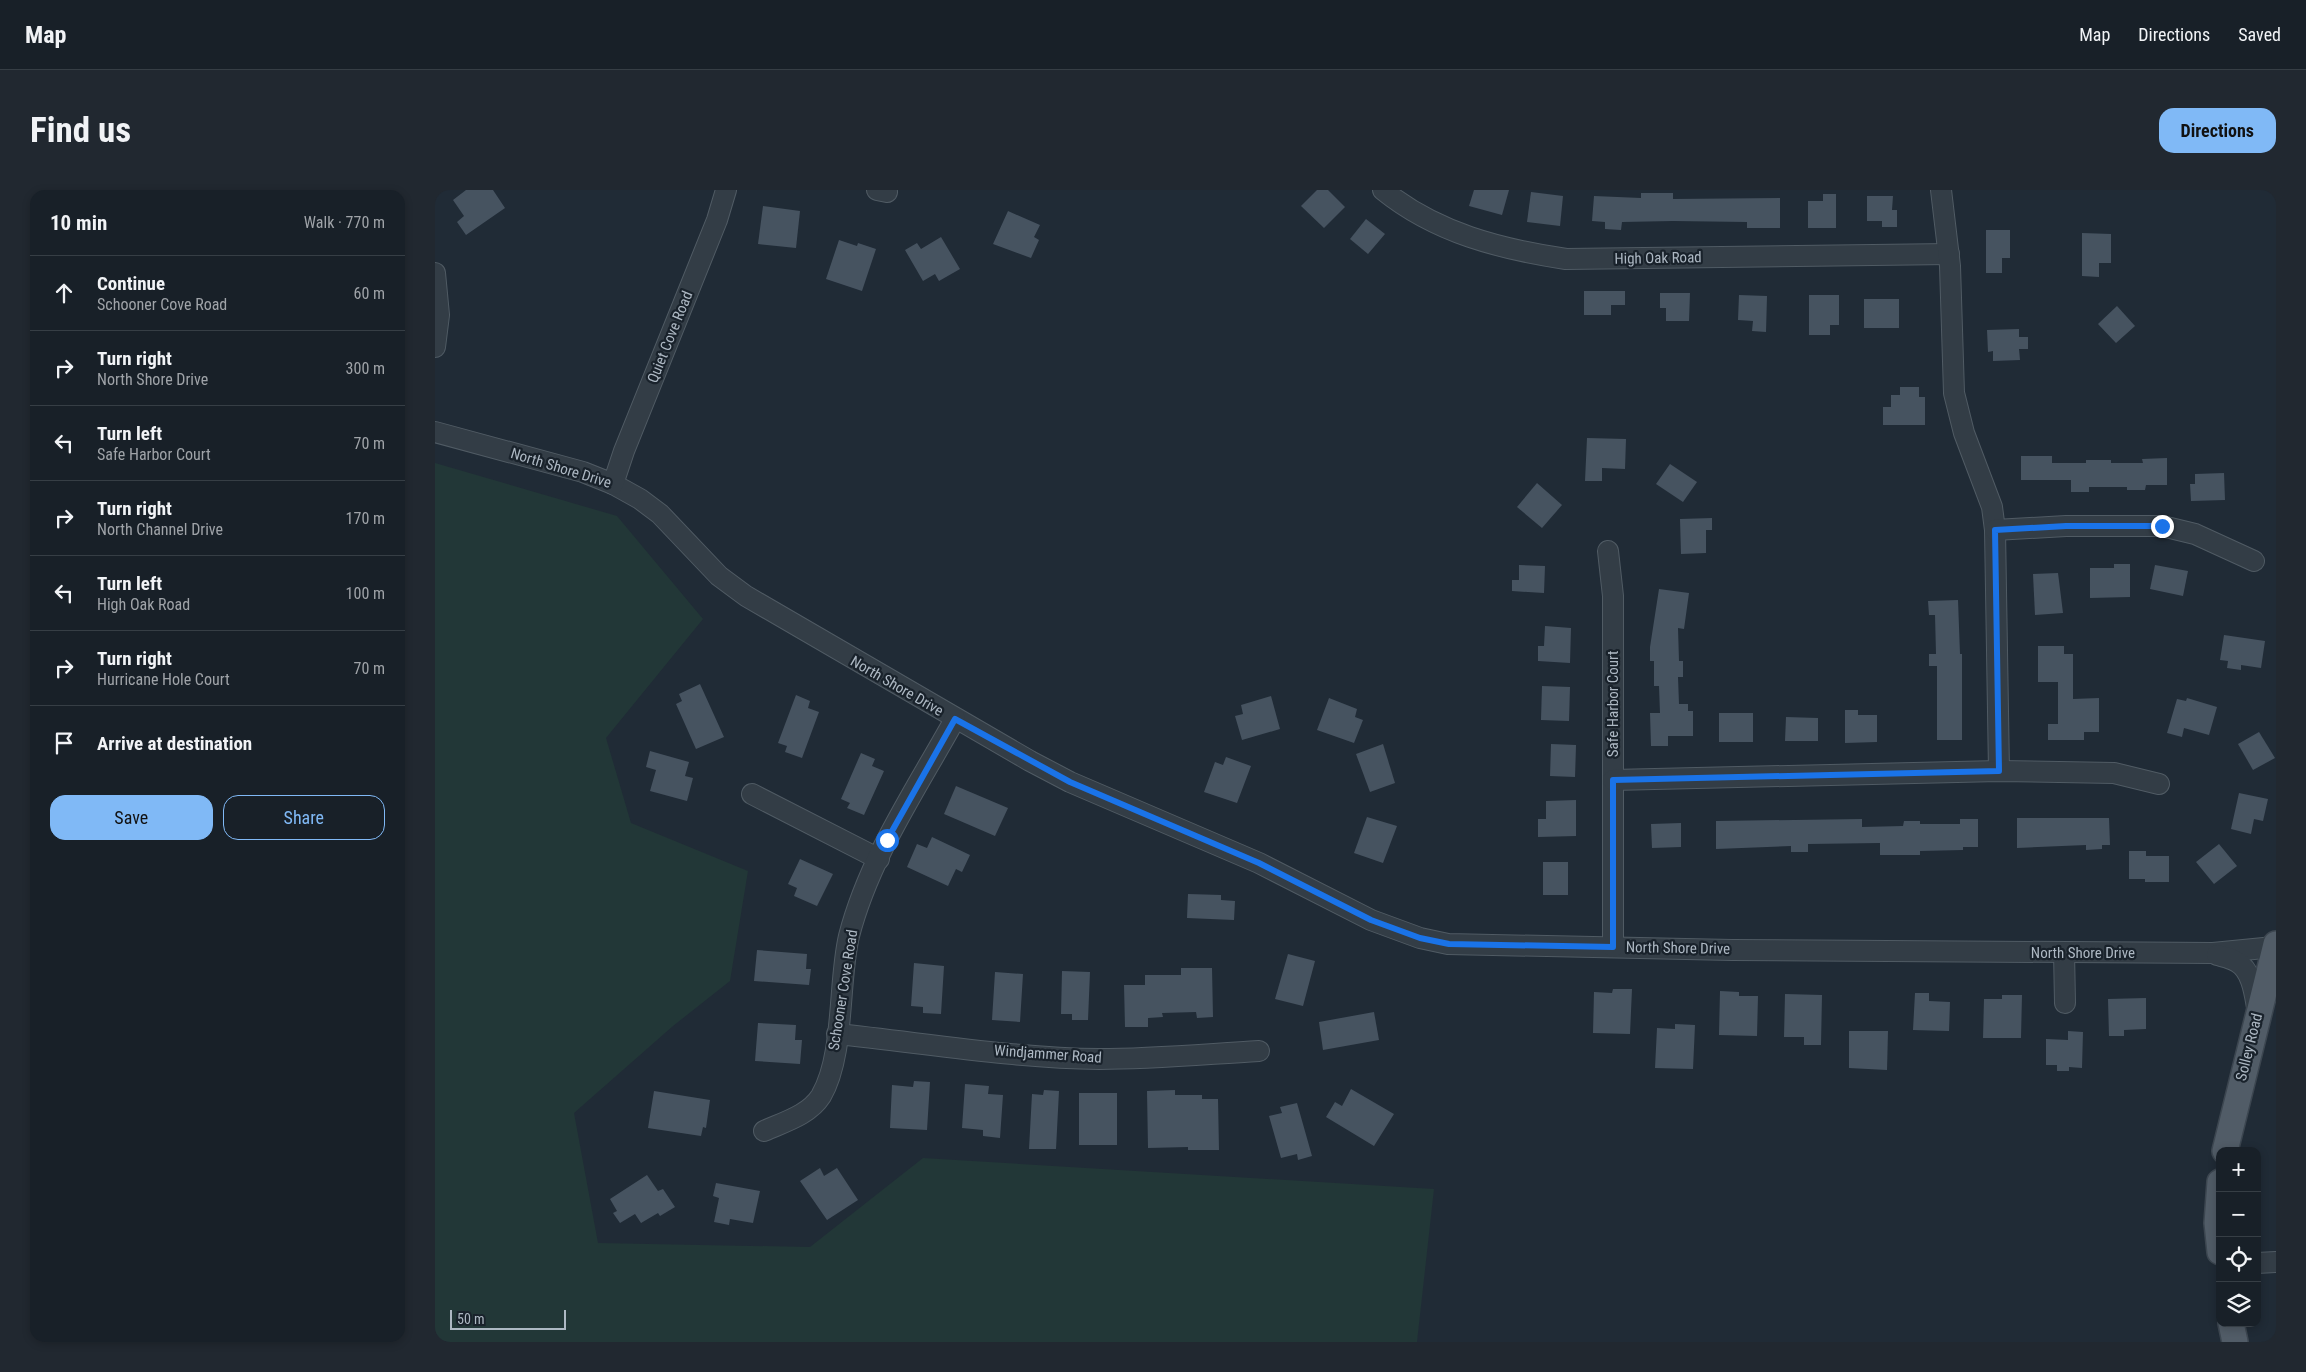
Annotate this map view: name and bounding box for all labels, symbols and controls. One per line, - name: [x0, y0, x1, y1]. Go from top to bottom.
- text: Map: [25, 21, 66, 49]
- text: Map: [2079, 24, 2110, 45]
- text: Directions: [2138, 24, 2210, 45]
- text: Saved: [2238, 24, 2281, 45]
- button: Directions: [2159, 108, 2276, 153]
- text: Find us: [30, 110, 131, 151]
- text: 10 min: [50, 211, 107, 235]
- text: Walk · 770 m: [304, 213, 385, 232]
- street label: High Oak Road: [1614, 248, 1702, 268]
- text: Continue: [97, 272, 165, 295]
- icon: ahead: [50, 279, 78, 307]
- text: 60 m: [353, 284, 385, 303]
- street label: Quiet Cove Road: [643, 288, 697, 386]
- text: Schooner Cove Road: [97, 295, 227, 314]
- text: Turn right: [97, 347, 172, 370]
- icon: right: [50, 354, 78, 382]
- text: 300 m: [346, 359, 385, 378]
- text: North Shore Drive: [97, 370, 208, 389]
- text: Turn left: [97, 422, 162, 445]
- icon: left: [50, 429, 78, 457]
- text: 70 m: [353, 434, 385, 453]
- street label: North Shore Drive: [509, 444, 613, 492]
- text: Safe Harbor Court: [97, 445, 211, 464]
- text: Turn right: [97, 497, 172, 520]
- icon: right: [50, 504, 78, 532]
- text: 170 m: [346, 509, 385, 528]
- route end: [2151, 515, 2174, 538]
- text: North Channel Drive: [97, 520, 223, 539]
- text: Turn left: [97, 572, 162, 595]
- icon: left: [50, 579, 78, 607]
- text: 100 m: [346, 584, 385, 603]
- text: High Oak Road: [97, 595, 190, 614]
- text: Turn right: [97, 647, 172, 670]
- street label: Safe Harbor Court: [1604, 651, 1622, 757]
- street label: North Shore Drive: [847, 652, 947, 720]
- icon: right: [50, 654, 78, 682]
- text: 70 m: [353, 659, 385, 678]
- text: Hurricane Hole Court: [97, 670, 230, 689]
- icon: arrive: [50, 729, 78, 757]
- text: Arrive at destination: [97, 732, 252, 755]
- button: Save: [50, 795, 213, 840]
- button: Share: [223, 795, 385, 840]
- route start: [876, 829, 899, 852]
- street label: Schooner Cove Road: [825, 928, 861, 1052]
- street label: North Shore Drive: [1626, 938, 1730, 958]
- street label: North Shore Drive: [2031, 944, 2135, 962]
- street label: Solley Road: [2232, 1011, 2266, 1083]
- street label: Windjammer Road: [994, 1041, 1102, 1067]
- map controls: [2216, 1147, 2261, 1327]
- button: +: [2216, 1147, 2261, 1192]
- button: −: [2216, 1192, 2261, 1237]
- button: locate: [2216, 1237, 2261, 1282]
- button: layers: [2216, 1282, 2261, 1327]
- scale bar: [450, 1307, 566, 1330]
- text: 50 m: [457, 1311, 485, 1327]

